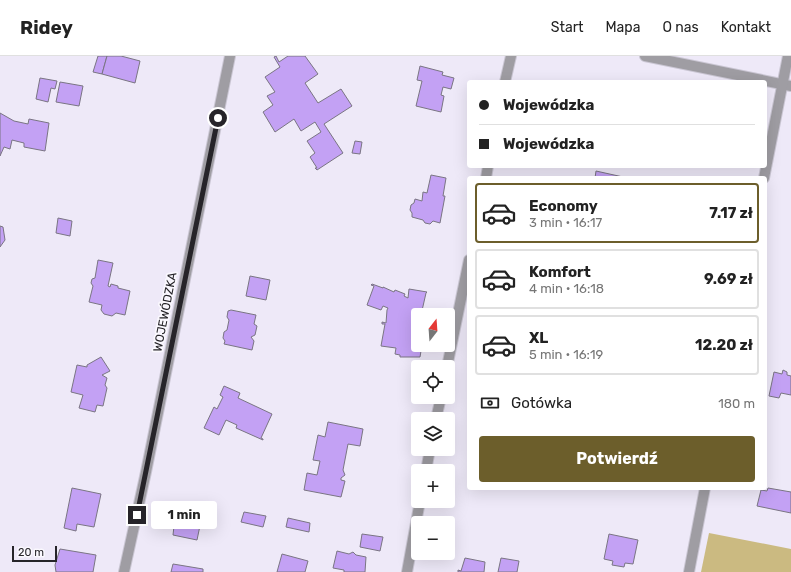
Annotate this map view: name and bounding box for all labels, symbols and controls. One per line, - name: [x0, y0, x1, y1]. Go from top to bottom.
- text: Ridey: [20, 16, 73, 39]
- text: Start: [551, 19, 583, 36]
- text: Mapa: [605, 19, 640, 36]
- text: O nas: [662, 19, 699, 36]
- text: Kontakt: [721, 19, 771, 36]
- text: Wojewódzka: [503, 96, 594, 114]
- route start: [209, 109, 227, 127]
- text: Wojewódzka: [503, 135, 594, 153]
- icon: car: [481, 195, 517, 231]
- text: Economy: [529, 197, 598, 215]
- text: 7.17 zł: [709, 204, 753, 222]
- text: 3 min · 16:17: [529, 215, 602, 230]
- icon: car: [481, 261, 517, 297]
- text: Komfort: [529, 263, 591, 281]
- text: 9.69 zł: [704, 270, 753, 288]
- street label: WOJEWÓDZKA: [150, 271, 180, 353]
- text: 4 min · 16:18: [529, 281, 604, 296]
- north arrow: [411, 308, 455, 352]
- map controls: [411, 308, 455, 560]
- icon: car: [481, 327, 517, 363]
- text: XL: [529, 329, 548, 347]
- text: 12.20 zł: [695, 336, 753, 354]
- text: 5 min · 16:19: [529, 347, 603, 362]
- button: locate: [411, 360, 455, 404]
- icon: cash: [479, 392, 501, 414]
- text: Gotówka: [511, 394, 572, 412]
- text: 180 m: [718, 396, 755, 411]
- button: layers: [411, 412, 455, 456]
- button: Potwierdź: [479, 436, 755, 482]
- button: +: [411, 464, 455, 508]
- callout: 1 min: [151, 501, 217, 529]
- route end: [128, 506, 146, 524]
- text: 1 min: [167, 507, 201, 522]
- button: −: [411, 516, 455, 560]
- scale bar: [12, 544, 57, 563]
- text: 20 m: [18, 546, 44, 559]

